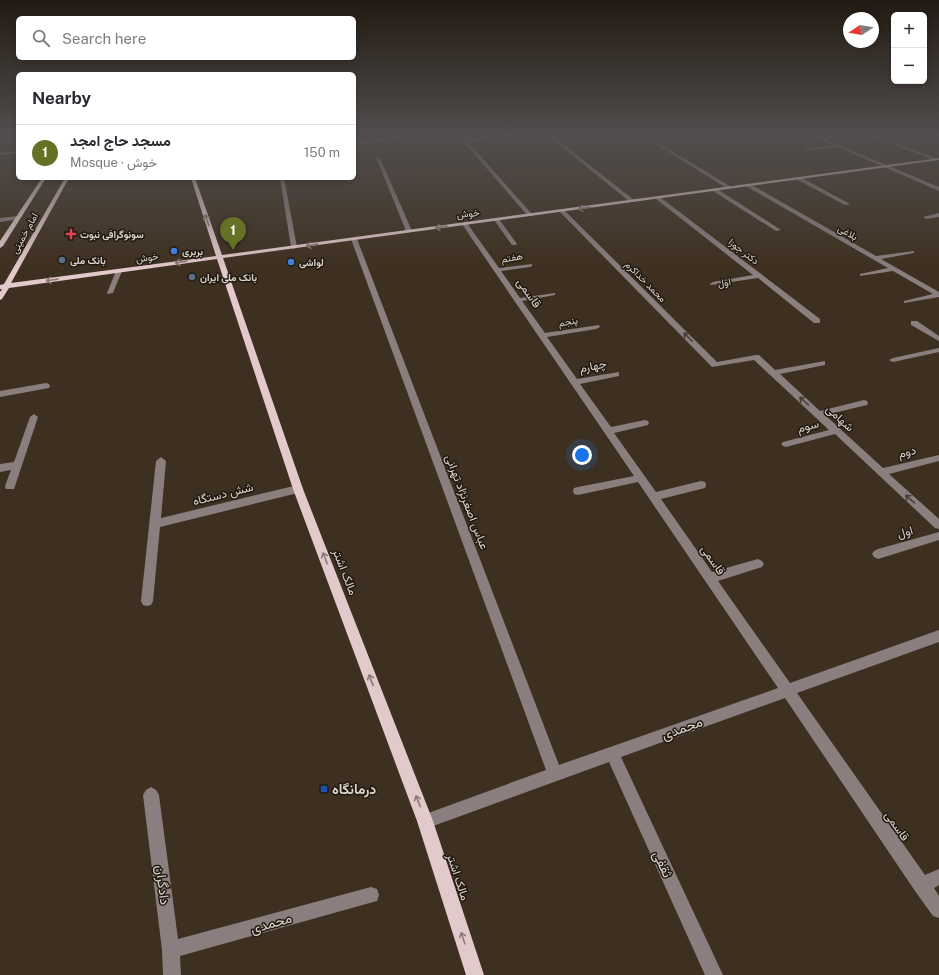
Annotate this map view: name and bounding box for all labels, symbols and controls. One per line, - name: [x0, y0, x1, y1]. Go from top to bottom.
- north arrow: [843, 12, 879, 48]
- map controls: [891, 12, 927, 84]
- button: +: [891, 12, 927, 48]
- search box: [16, 16, 356, 60]
- icon: search: [30, 27, 52, 49]
- text: Search here: [62, 30, 146, 47]
- button: −: [891, 48, 927, 84]
- text: Nearby: [32, 88, 91, 108]
- text: مسجد حاج امجد: [70, 132, 171, 149]
- text: 1: [42, 145, 48, 160]
- text: 150 m: [304, 145, 340, 160]
- text: Mosque · خوش: [70, 155, 157, 170]
- one-way arrow: [578, 204, 591, 212]
- street label: خوش: [456, 206, 481, 221]
- street label: امام خمینی: [8, 211, 41, 256]
- one-way arrow: [203, 215, 211, 227]
- pin: 1: [220, 217, 246, 250]
- street label: بلاغی: [836, 222, 860, 243]
- one-way arrow: [435, 223, 448, 231]
- marker: سونوگرافی نبوت: [65, 228, 77, 240]
- place label: سونوگرافی نبوت: [80, 228, 144, 241]
- street label: دکتر جوزا: [726, 235, 762, 267]
- one-way arrow: [306, 241, 319, 248]
- place label: بربری: [182, 245, 203, 258]
- marker: بربری: [169, 246, 179, 256]
- street label: خوش: [135, 249, 160, 266]
- street label: هفتم: [500, 249, 524, 266]
- place label: بانک ملی: [70, 254, 106, 267]
- marker: بانک ملی: [57, 255, 67, 265]
- place label: لواشی: [299, 256, 324, 269]
- marker: لواشی: [286, 257, 296, 267]
- one-way arrow: [175, 258, 188, 266]
- street label: محمد خداکرم: [622, 258, 669, 305]
- place label: بانک ملی ایران: [200, 271, 257, 284]
- marker: بانک ملی ایران: [187, 272, 197, 282]
- street label: قاسمی: [513, 275, 544, 311]
- street label: اول: [716, 275, 732, 290]
- one-way arrow: [46, 276, 59, 284]
- street label: پنجم: [557, 313, 579, 331]
- one-way arrow: [683, 332, 692, 342]
- street label: چهارم: [578, 357, 608, 376]
- one-way arrow: [799, 397, 809, 406]
- street label: شهامی: [822, 402, 857, 435]
- street label: سوم: [796, 416, 821, 437]
- street label: دوم: [896, 443, 918, 462]
- your location: [572, 445, 592, 465]
- street label: عباس اصغرنژاد تهرانی: [441, 453, 492, 552]
- street label: شش دستگاه: [191, 480, 255, 509]
- one-way arrow: [905, 494, 915, 504]
- street label: اول: [895, 523, 915, 542]
- street label: قاسمی: [697, 542, 728, 578]
- street label: مالک اشتر: [328, 546, 360, 597]
- one-way arrow: [320, 553, 328, 565]
- one-way arrow: [367, 674, 375, 686]
- street label: محمدی: [659, 713, 705, 744]
- place label: درمانگاه: [332, 781, 376, 798]
- marker: درمانگاه: [319, 784, 329, 794]
- one-way arrow: [413, 796, 421, 808]
- street label: قاسمی: [881, 808, 912, 844]
- street label: ثقفی: [649, 848, 676, 881]
- street label: مالک اشتر: [443, 851, 472, 902]
- street label: دادگران: [152, 864, 173, 906]
- street label: محمدی: [248, 909, 294, 937]
- one-way arrow: [459, 932, 466, 945]

